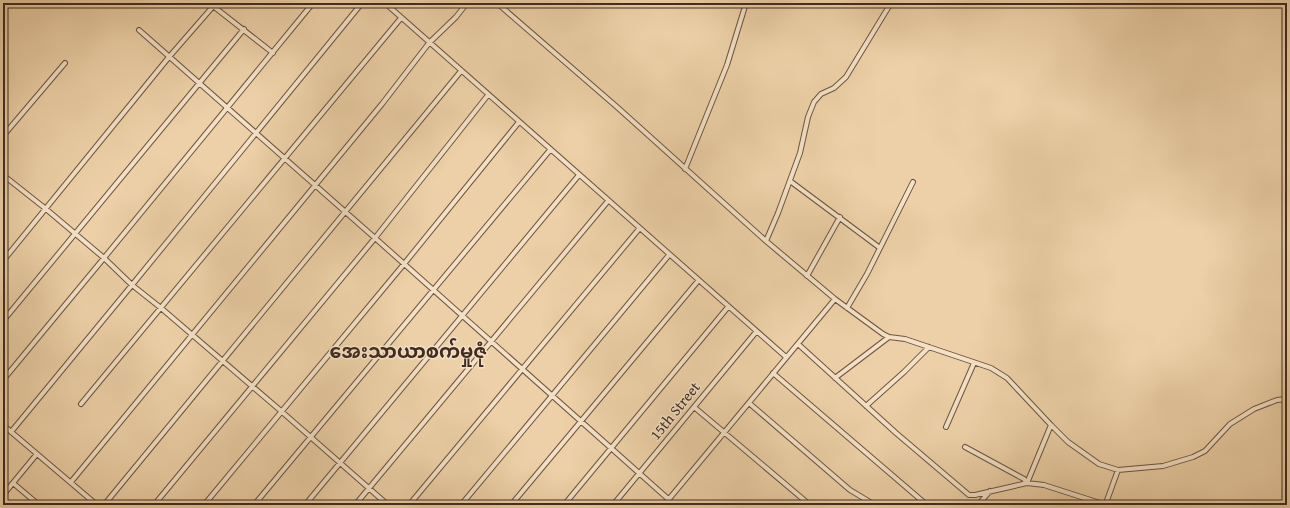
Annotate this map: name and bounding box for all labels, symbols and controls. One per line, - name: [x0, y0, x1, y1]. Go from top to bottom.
- district label: အေးသာယာစက်မှုဇုံ: [329, 337, 487, 367]
- street label: 15th Street: [645, 377, 705, 444]

